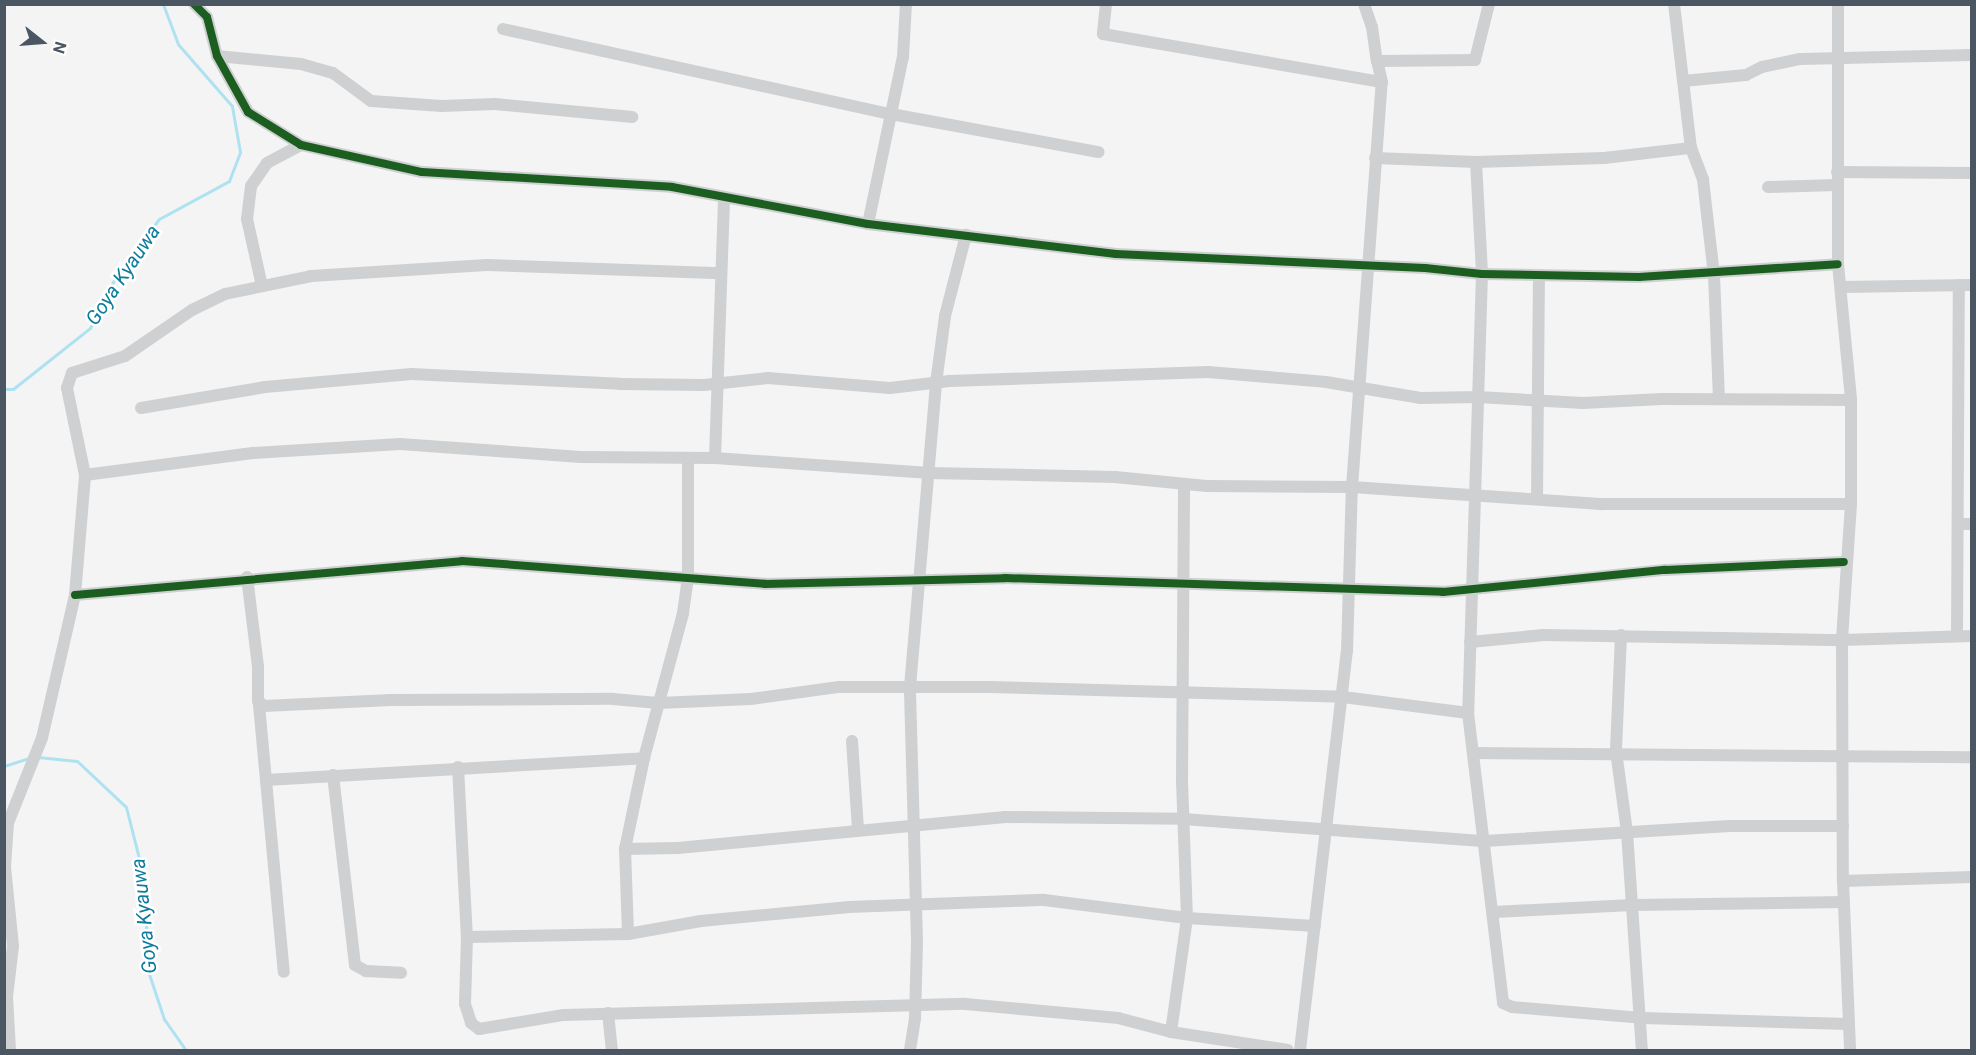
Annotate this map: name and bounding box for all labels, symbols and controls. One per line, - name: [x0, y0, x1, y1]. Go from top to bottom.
- north arrow: [12, 12, 72, 72]
- text: N: [49, 39, 70, 56]
- water label: Goya Kyauwa: [81, 220, 165, 330]
- water label: Goya Kyauwa: [126, 857, 162, 975]

